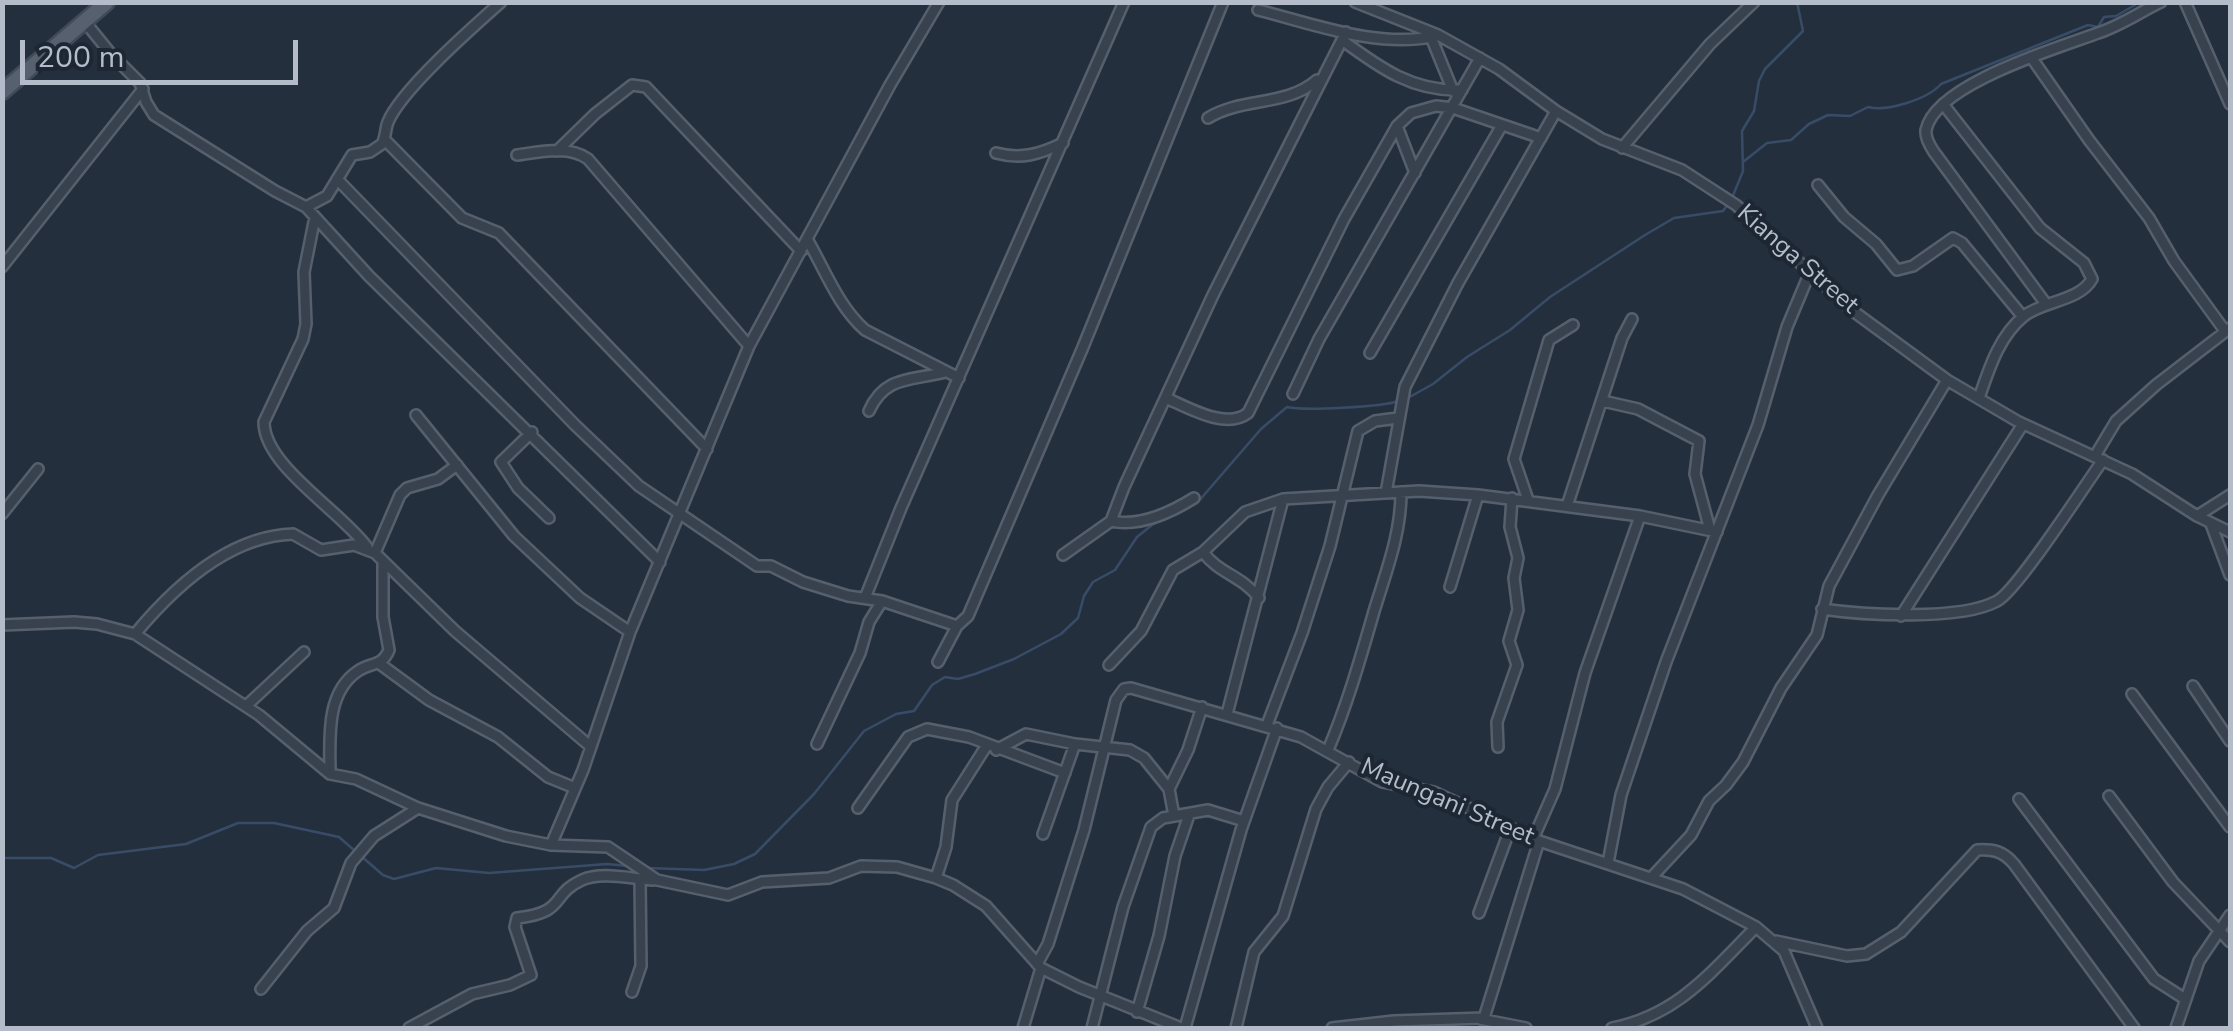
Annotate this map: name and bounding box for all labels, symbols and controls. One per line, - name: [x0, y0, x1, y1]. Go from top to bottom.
- scale bar: [25, 20, 302, 82]
- text: 200 m: [37, 37, 124, 78]
- street label: Kianga Street: [1730, 199, 1864, 321]
- street label: Maungani Street: [1356, 753, 1538, 853]

